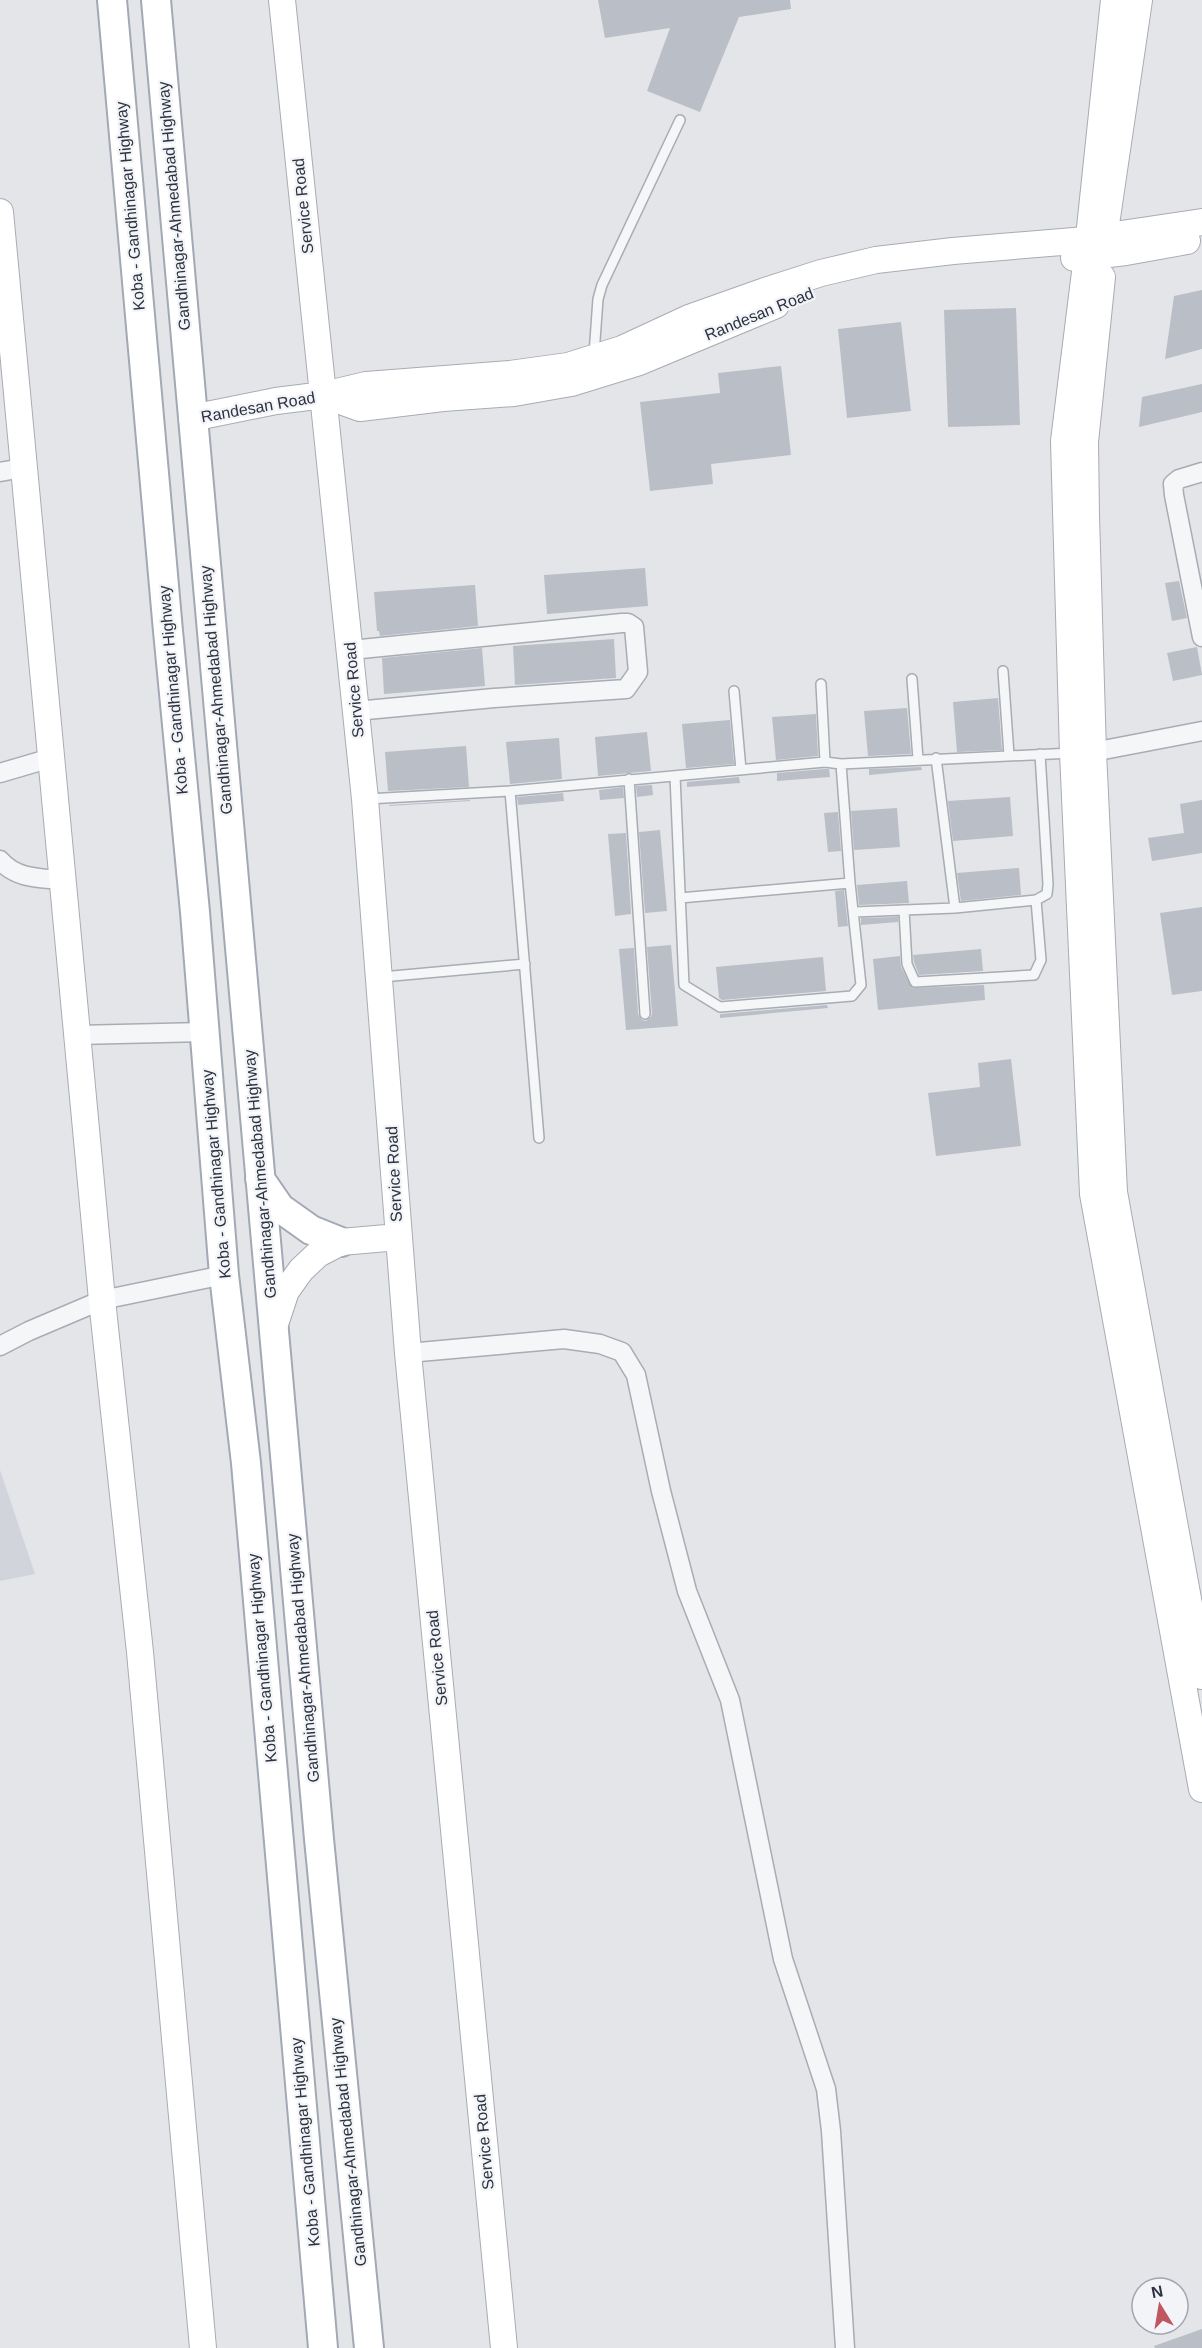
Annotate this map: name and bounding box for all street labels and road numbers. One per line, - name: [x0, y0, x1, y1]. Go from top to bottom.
- street label: Gandhinagar-Ahmedabad Highway: [155, 81, 193, 331]
- street label: Koba - Gandhinagar Highway: [112, 101, 148, 311]
- street label: Service Road: [290, 157, 316, 255]
- street label: Randesan Road: [702, 284, 816, 344]
- street label: Randesan Road: [200, 389, 316, 425]
- street label: Gandhinagar-Ahmedabad Highway: [197, 565, 235, 815]
- street label: Koba - Gandhinagar Highway: [155, 585, 191, 795]
- street label: Service Road: [341, 641, 367, 739]
- street label: Gandhinagar-Ahmedabad Highway: [241, 1049, 279, 1299]
- street label: Koba - Gandhinagar Highway: [198, 1069, 234, 1279]
- street label: Service Road: [383, 1126, 405, 1222]
- street label: Gandhinagar-Ahmedabad Highway: [284, 1533, 322, 1783]
- street label: Koba - Gandhinagar Highway: [244, 1553, 280, 1763]
- street label: Service Road: [424, 1609, 450, 1707]
- street label: Gandhinagar-Ahmedabad Highway: [326, 2017, 370, 2267]
- street label: Koba - Gandhinagar Highway: [287, 2037, 323, 2247]
- street label: Service Road: [471, 2093, 497, 2191]

